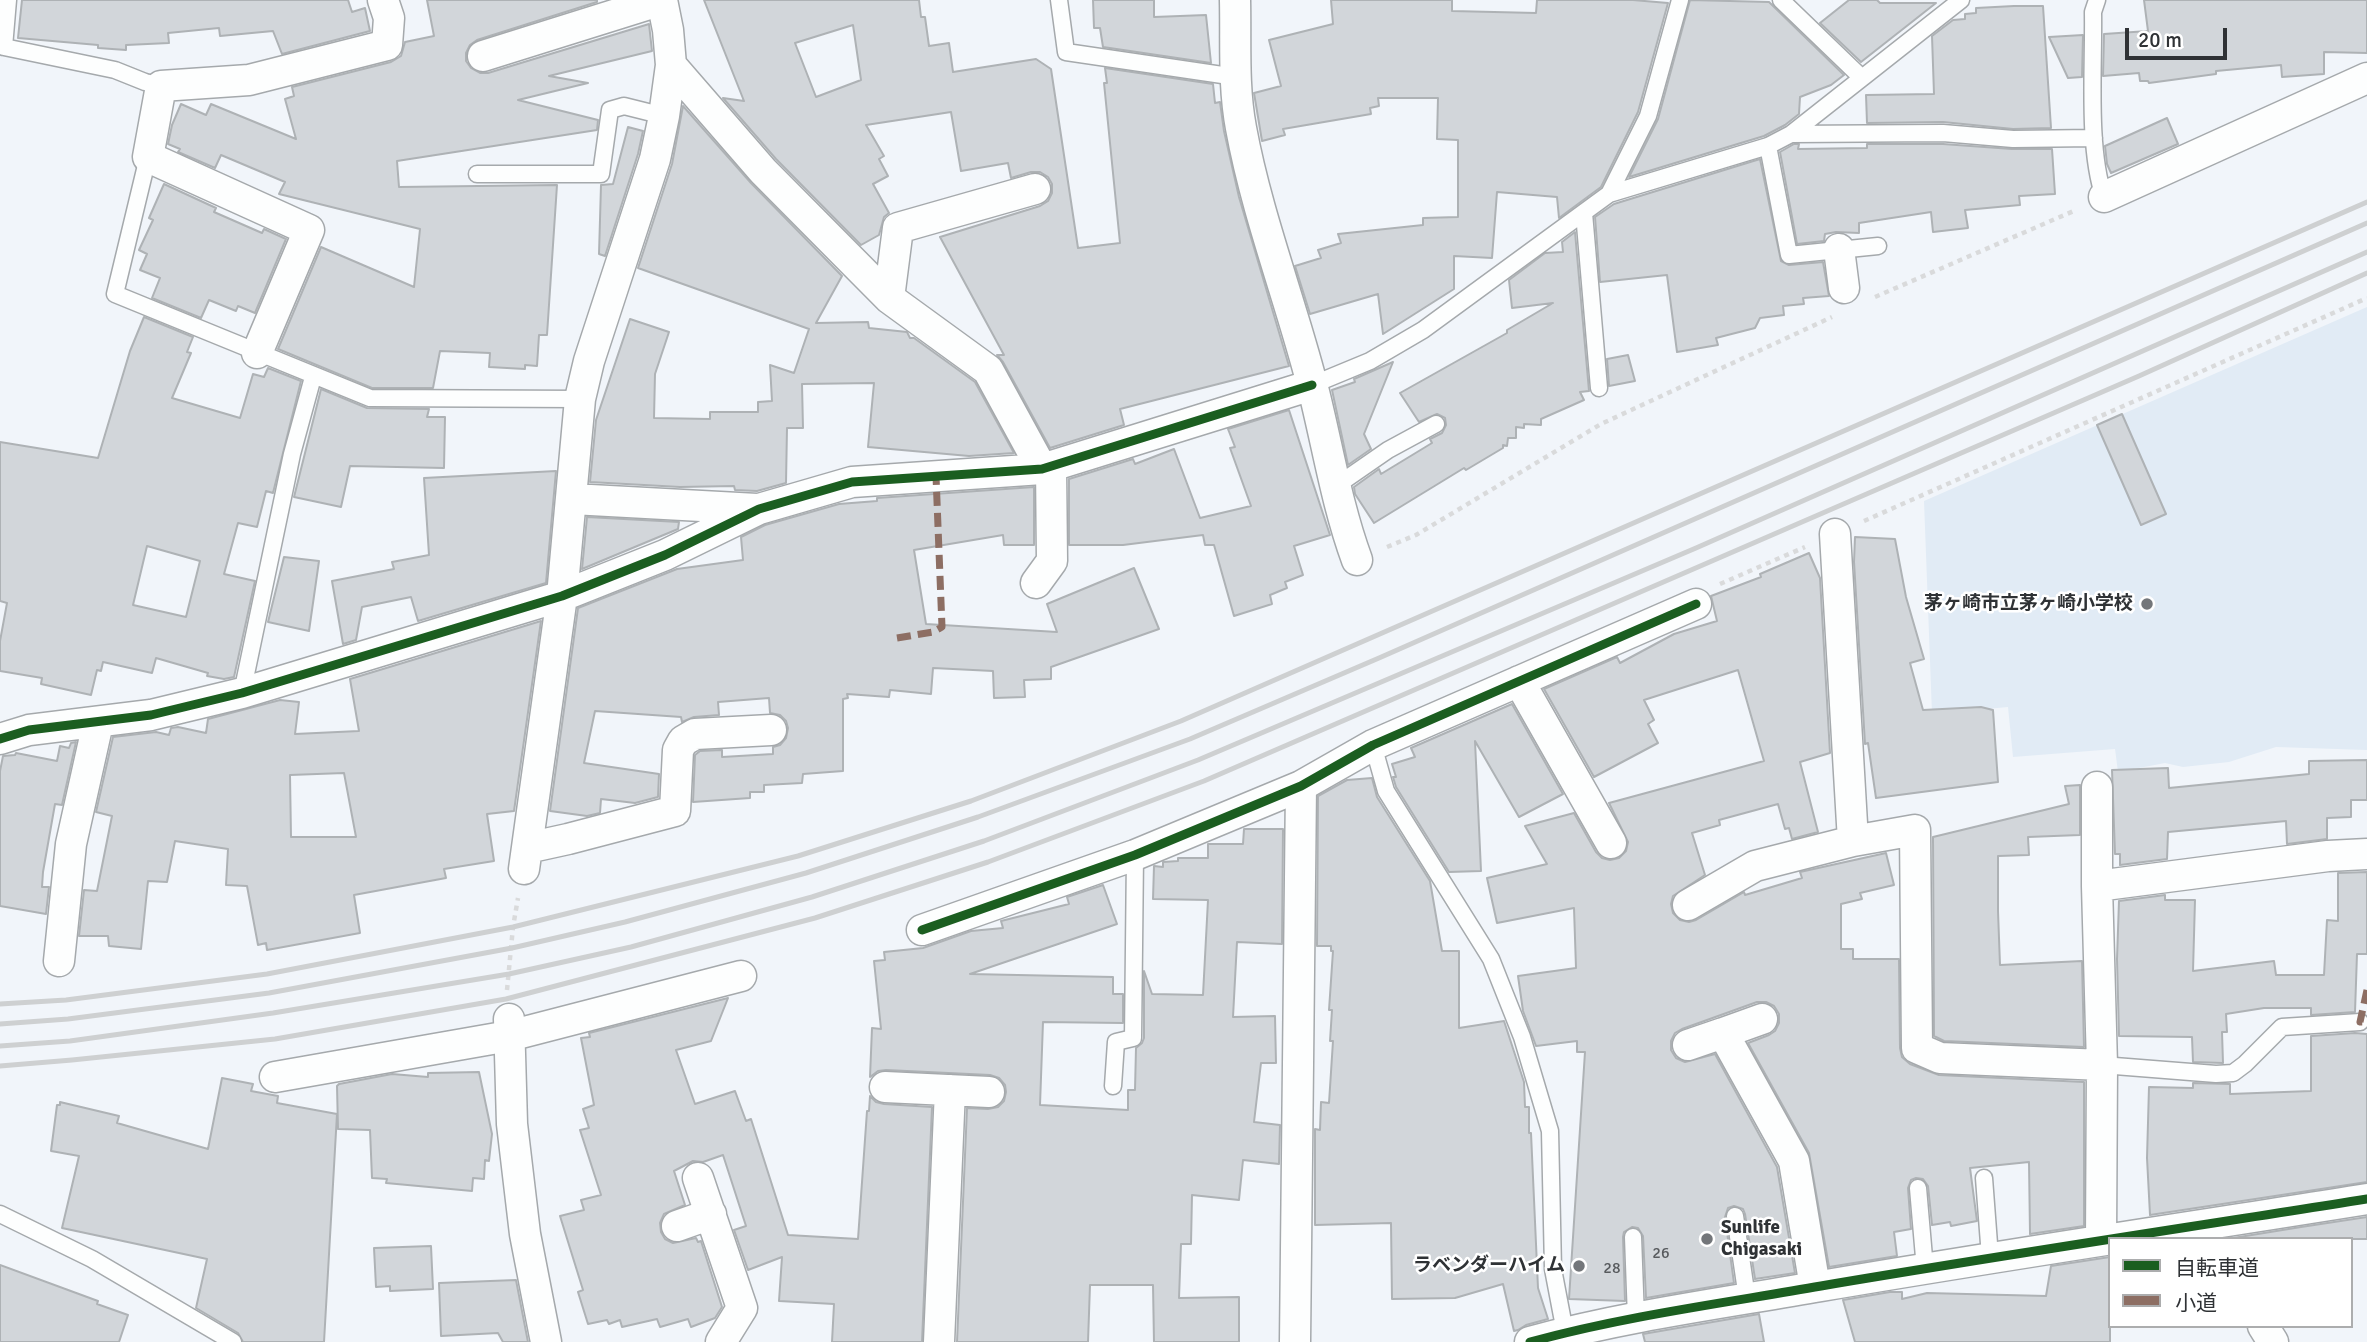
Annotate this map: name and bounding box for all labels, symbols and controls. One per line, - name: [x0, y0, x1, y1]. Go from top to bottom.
- scale bar: [2129, 14, 2230, 58]
- text: 20 m: [2138, 27, 2182, 53]
- place label: 茅ヶ崎市立茅ヶ崎小学校: [1924, 593, 2133, 615]
- marker: 茅ヶ崎市立茅ヶ崎小学校: [2139, 596, 2155, 612]
- place label: Sunlife Chigasaki: [1721, 1217, 1802, 1261]
- marker: Sunlife Chigasaki: [1699, 1231, 1715, 1247]
- legend: [2108, 1237, 2353, 1328]
- house number: 26: [1652, 1244, 1670, 1264]
- place label: ラベンダーハイム: [1413, 1255, 1565, 1277]
- text: 自転車道: [2175, 1255, 2259, 1281]
- marker: ラベンダーハイム: [1571, 1258, 1587, 1274]
- house number: 28: [1603, 1259, 1621, 1279]
- text: 小道: [2175, 1290, 2217, 1316]

